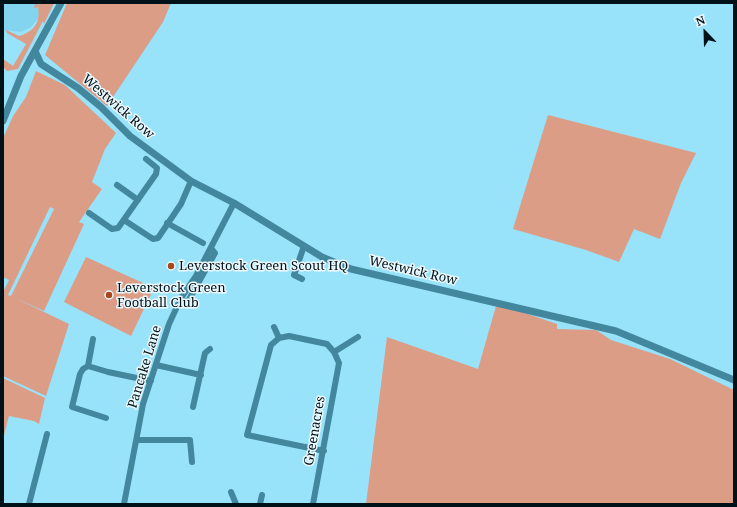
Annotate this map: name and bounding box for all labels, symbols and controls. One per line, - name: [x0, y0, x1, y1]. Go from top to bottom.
- north arrow: [685, 12, 725, 52]
- text: N: [693, 12, 707, 29]
- street label: Westwick Row: [79, 72, 157, 142]
- street label: Westwick Row: [367, 253, 459, 289]
- place label: Leverstock Green Scout HQ: [179, 258, 348, 274]
- marker: Leverstock Green Scout HQ: [166, 261, 176, 271]
- place label: Leverstock Green Football Club: [117, 280, 226, 311]
- marker: Leverstock Green Football Club: [104, 290, 114, 300]
- street label: Pancake Lane: [125, 324, 165, 410]
- street label: Greenacres: [301, 395, 329, 467]

